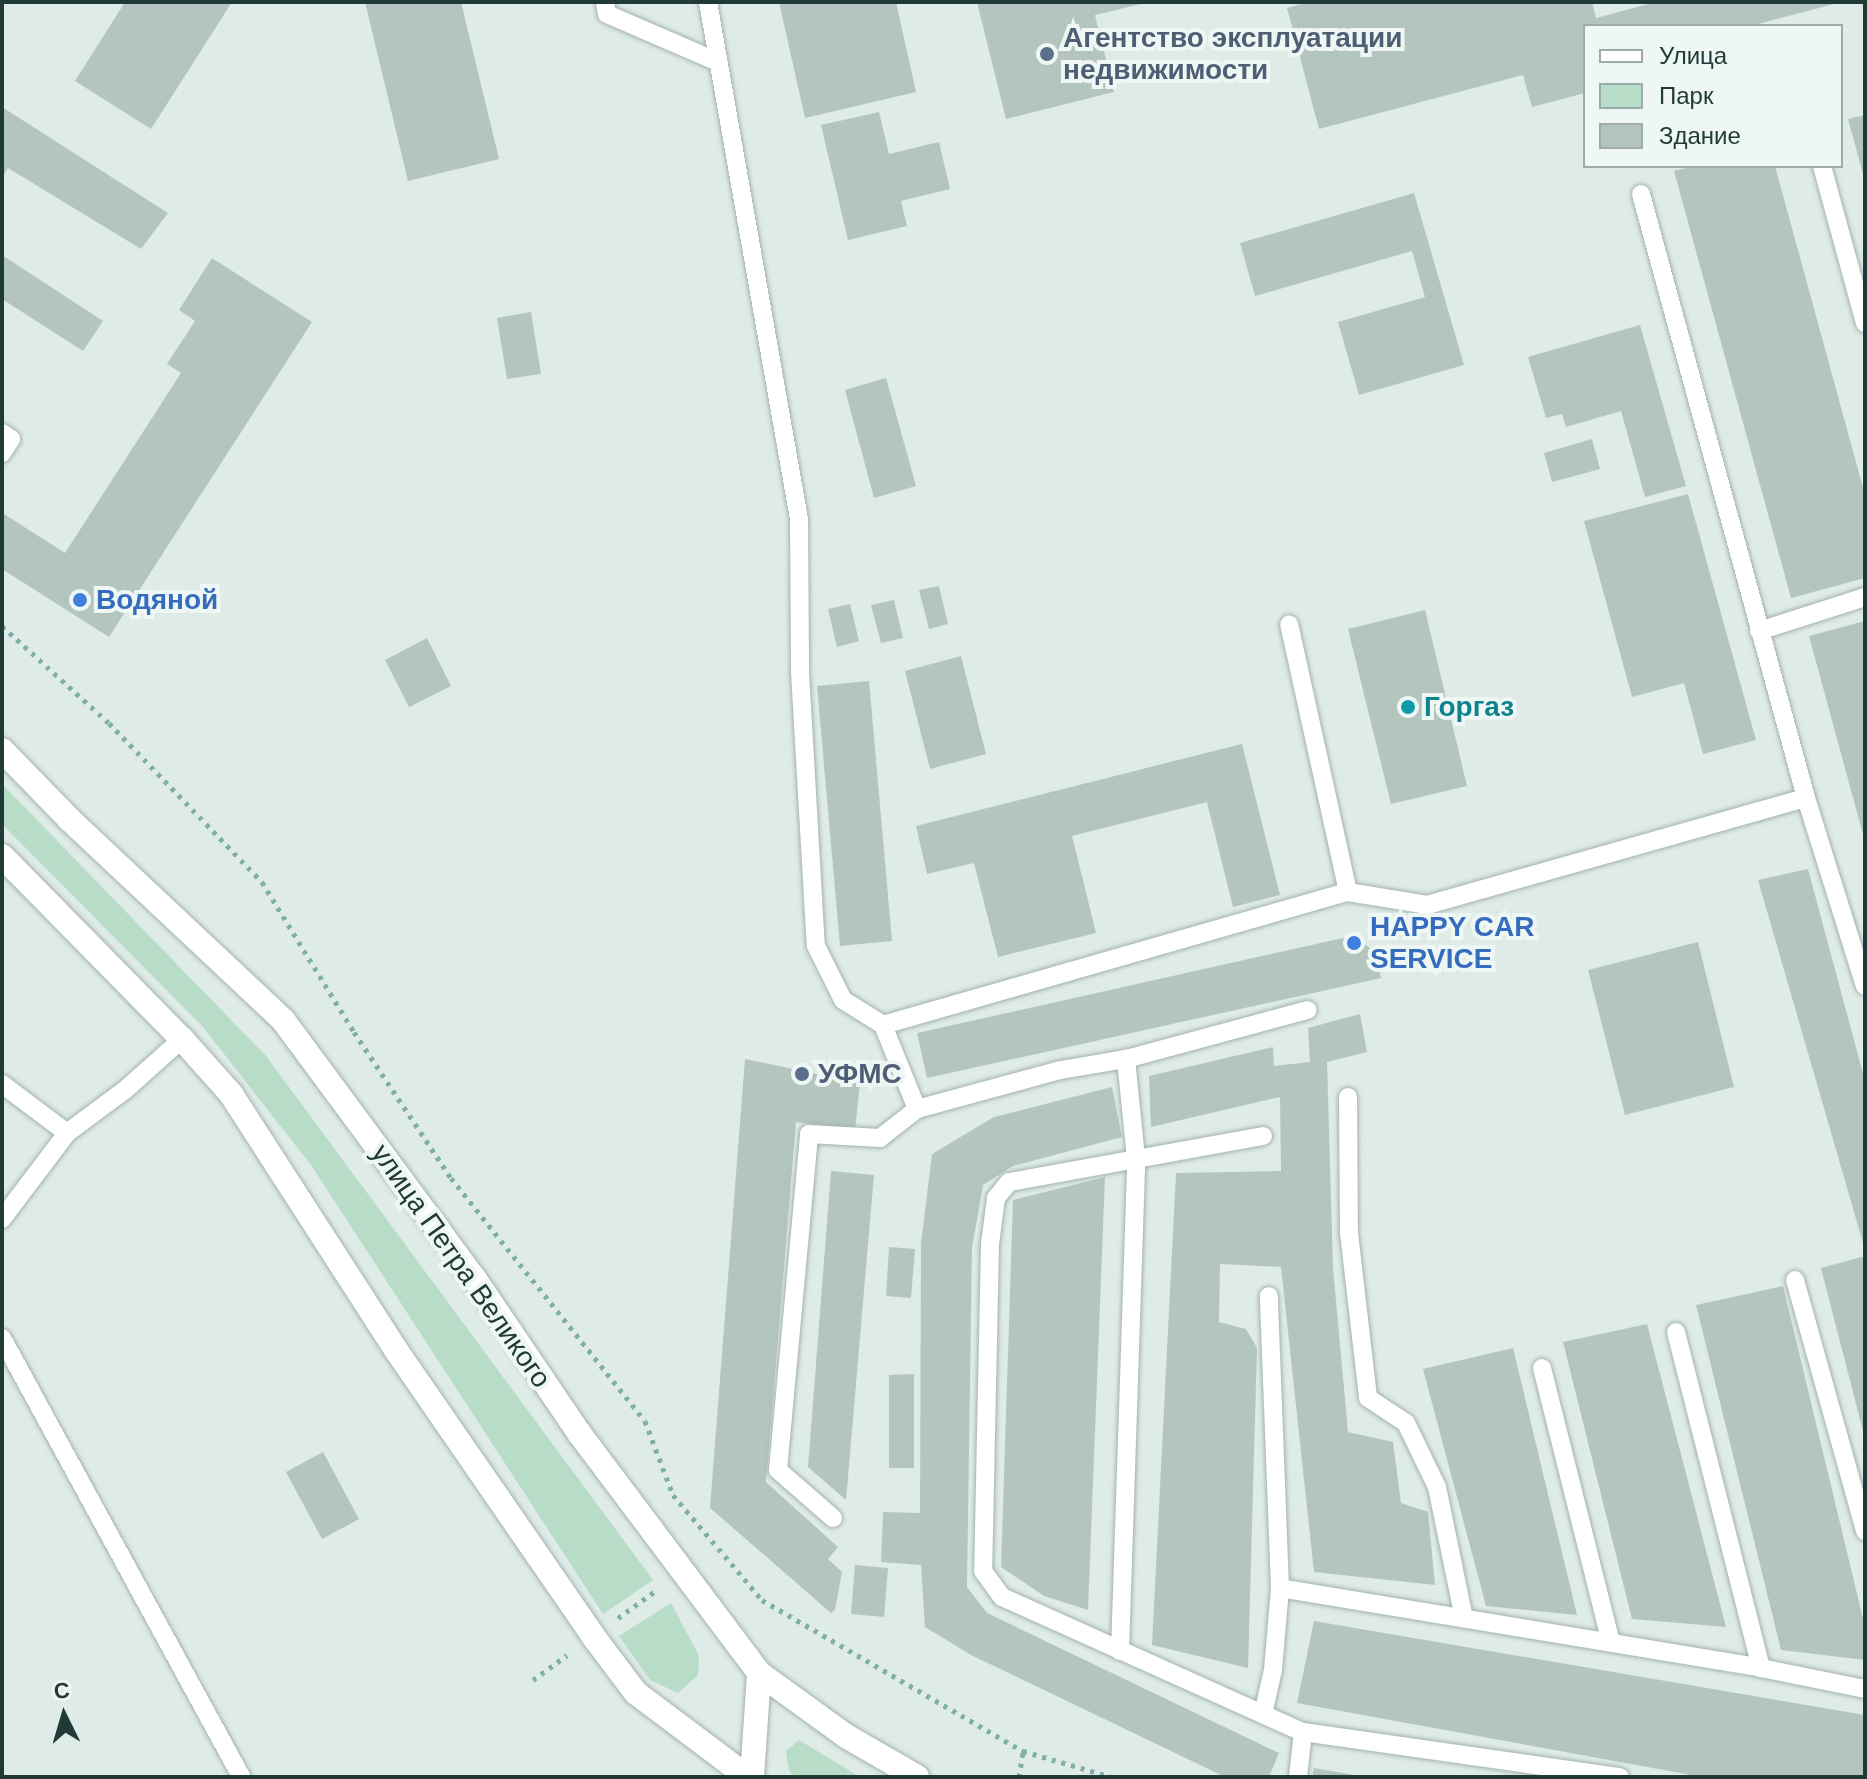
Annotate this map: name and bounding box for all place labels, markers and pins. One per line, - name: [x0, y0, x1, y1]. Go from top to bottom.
- place label: Агентство эксплуатации недвижимости: [1063, 21, 1402, 87]
- marker: Агентство эксплуатации недвижимости: [1038, 45, 1056, 63]
- place label: Водяной: [96, 583, 218, 617]
- marker: Водяной: [71, 591, 89, 609]
- place label: Горгаз: [1424, 690, 1514, 724]
- marker: Горгаз: [1399, 698, 1417, 716]
- place label: HAPPY CAR SERVICE: [1370, 910, 1535, 976]
- marker: HAPPY CAR SERVICE: [1345, 934, 1363, 952]
- place label: УФМС: [818, 1057, 902, 1091]
- marker: УФМС: [793, 1065, 811, 1083]

